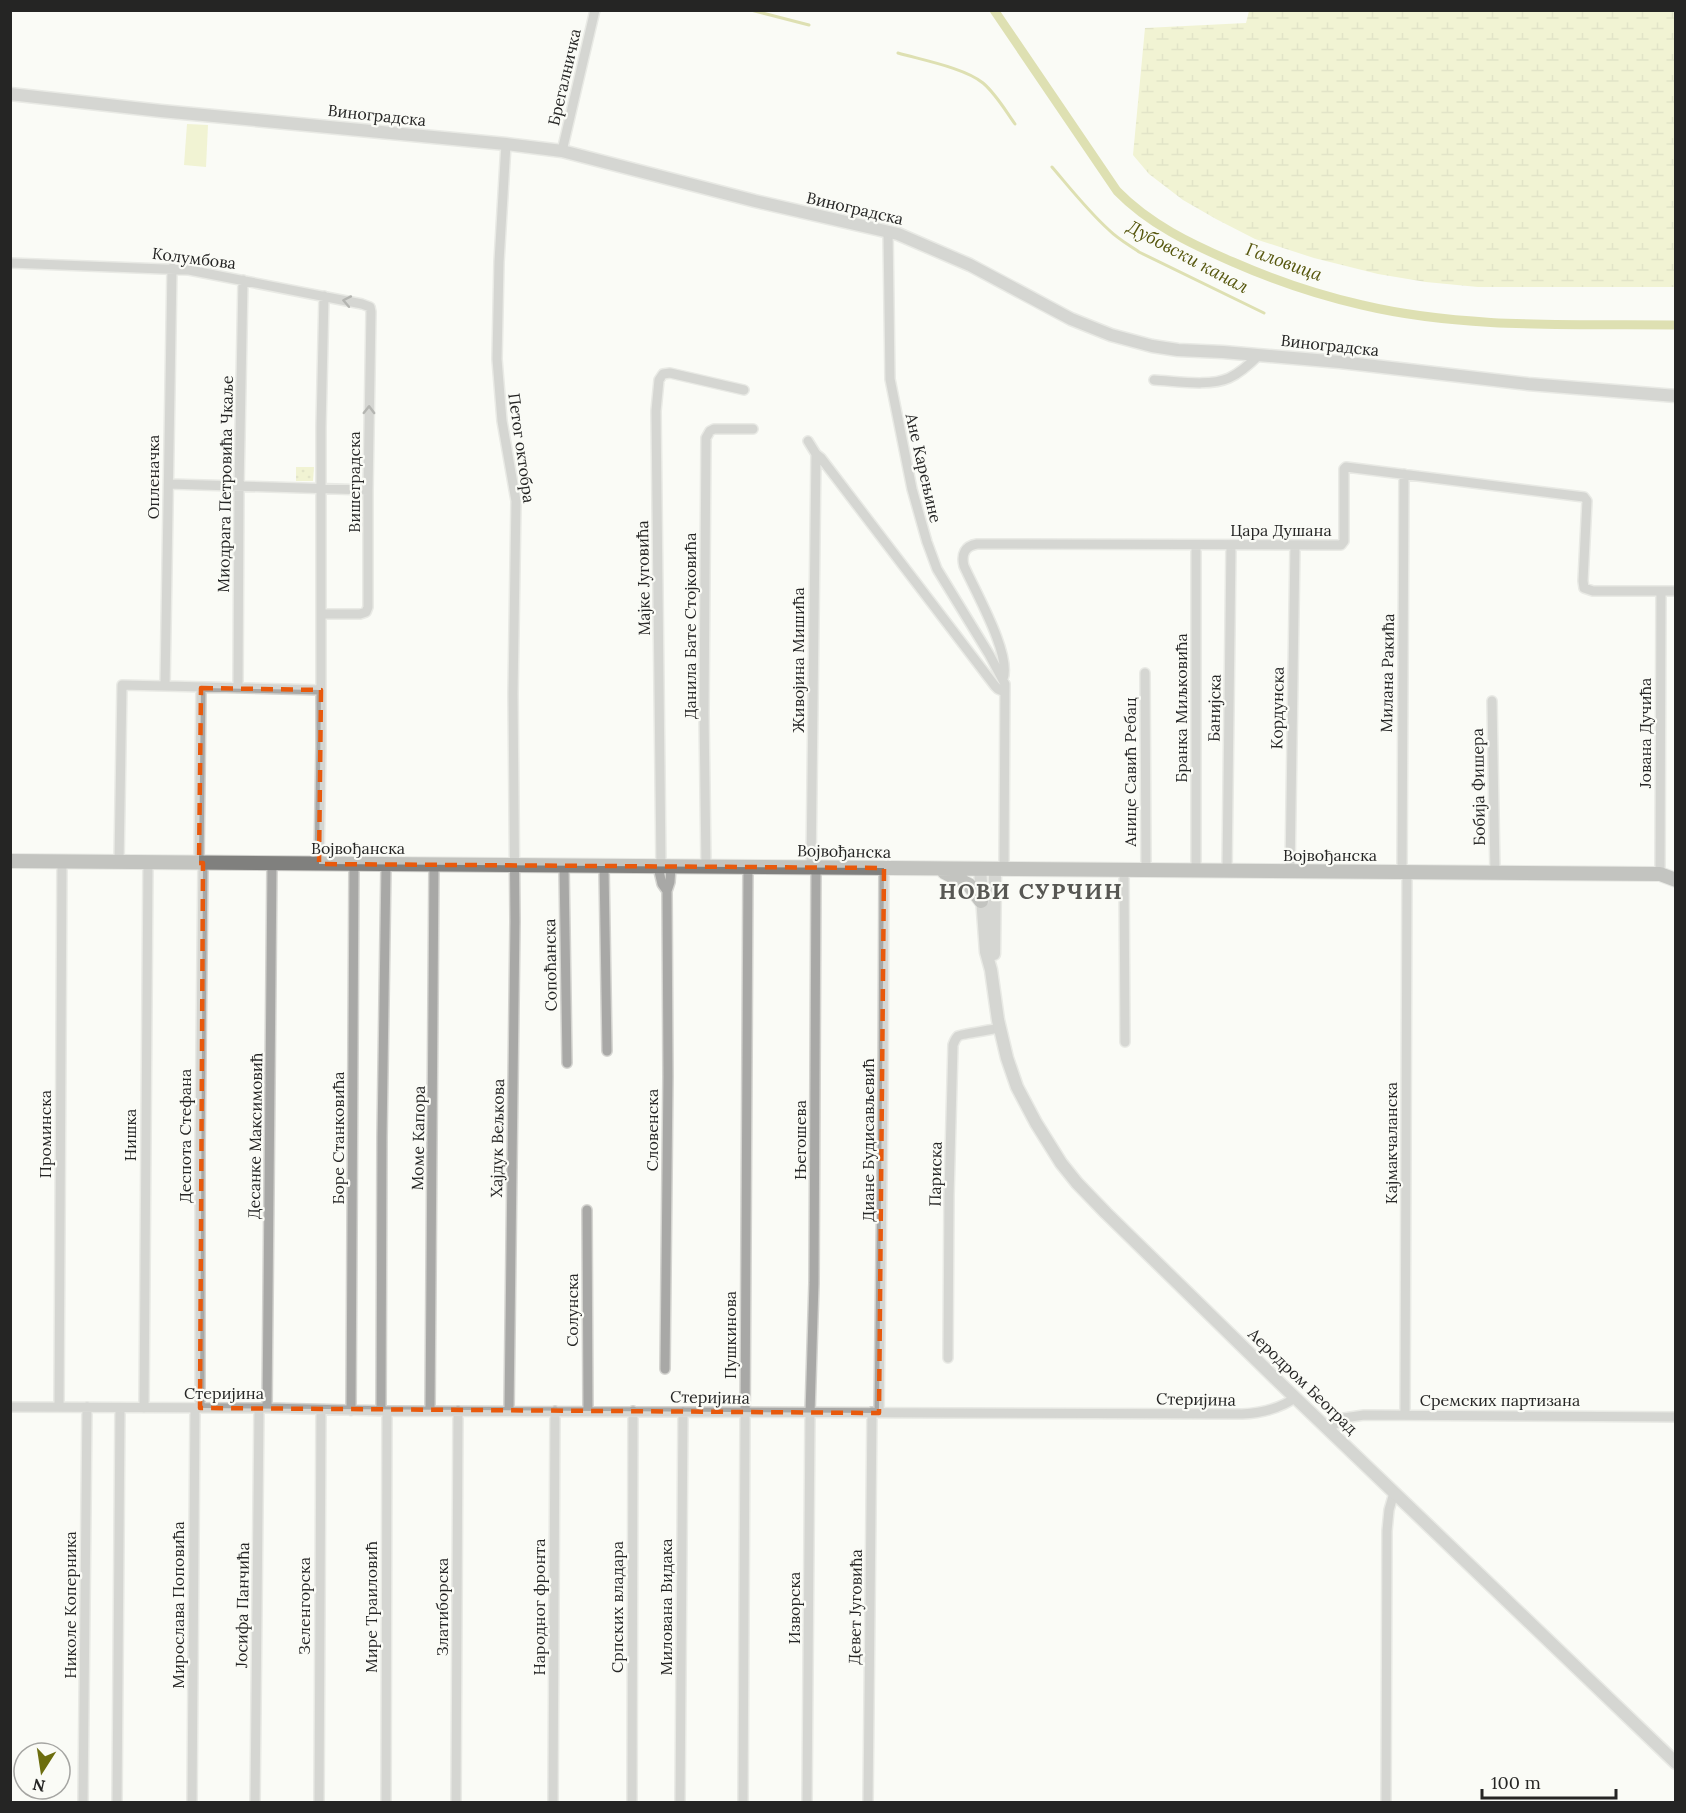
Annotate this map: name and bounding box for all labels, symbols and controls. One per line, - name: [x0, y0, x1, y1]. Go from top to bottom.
- street label: Брегалничка: [543, 27, 585, 127]
- street label: Виноградска: [327, 100, 427, 130]
- street label: Виноградска: [805, 187, 905, 229]
- water label: Дубовски канал: [1123, 214, 1253, 298]
- water label: Галовица: [1243, 237, 1326, 286]
- street label: Колумбова: [151, 243, 237, 273]
- one-way arrow: [342, 295, 352, 308]
- street label: Виноградска: [1280, 330, 1380, 360]
- street label: Миодрага Петровића Чкаље: [213, 375, 237, 593]
- street label: Петог октобра: [504, 392, 540, 504]
- one-way arrow: [363, 406, 375, 415]
- street label: Ане Карењине: [901, 410, 946, 525]
- street label: Вишеградска: [344, 431, 364, 533]
- street label: Опленачка: [143, 435, 163, 519]
- street label: Мајке Југовића: [632, 520, 654, 636]
- street label: Цара Душана: [1230, 520, 1332, 540]
- street label: Данила Бате Стојковића: [680, 533, 700, 719]
- street label: Живојина Мишића: [788, 587, 808, 733]
- street label: Милана Ракића: [1376, 613, 1398, 733]
- street label: Бранка Миљковића: [1171, 633, 1191, 783]
- street label: Кордунска: [1266, 666, 1288, 750]
- street label: Банијска: [1203, 674, 1225, 742]
- street label: Јована Дучића: [1635, 678, 1655, 789]
- street label: Анице Савић Ребац: [1120, 697, 1140, 848]
- street label: Бобија Фишера: [1467, 728, 1489, 846]
- street label: Војвођанска: [311, 838, 405, 858]
- street label: Војвођанска: [797, 840, 891, 862]
- street label: Војвођанска: [1283, 845, 1377, 865]
- district label: НОВИ СУРЧИН: [939, 877, 1123, 905]
- street label: Сопоћанска: [539, 918, 561, 1012]
- street label: Десанке Максимовић: [244, 1052, 266, 1220]
- street label: Диане Будисављевић: [858, 1058, 878, 1222]
- street label: Деспота Стефана: [175, 1069, 195, 1203]
- street label: Боре Станковића: [328, 1071, 348, 1205]
- street label: Хајдук Вељкова: [486, 1079, 508, 1197]
- street label: Кајмакчаланска: [1381, 1082, 1401, 1204]
- street label: Моме Капора: [407, 1085, 429, 1191]
- street label: Словенска: [642, 1089, 662, 1171]
- street label: Проминска: [35, 1090, 55, 1178]
- street label: Његошева: [790, 1100, 810, 1180]
- street label: Нишка: [120, 1109, 140, 1161]
- street label: Париска: [924, 1141, 946, 1207]
- street label: Солунска: [562, 1273, 582, 1347]
- street label: Пушкинова: [720, 1291, 740, 1379]
- street label: Аеродром Београд: [1243, 1323, 1362, 1439]
- street label: Стеријина: [184, 1383, 264, 1403]
- street label: Стеријина: [670, 1386, 750, 1408]
- street label: Стеријина: [1156, 1388, 1236, 1410]
- street label: Сремских партизана: [1420, 1390, 1580, 1410]
- street label: Мирослава Поповића: [168, 1521, 188, 1689]
- street label: Николе Коперника: [60, 1531, 80, 1679]
- street label: Народног фронта: [529, 1538, 549, 1676]
- street label: Милована Видака: [656, 1538, 676, 1676]
- street label: Мире Траиловић: [361, 1541, 381, 1673]
- street label: Српских владара: [607, 1541, 627, 1673]
- street label: Јосифа Панчића: [231, 1542, 253, 1669]
- street label: Девет Југовића: [844, 1549, 866, 1665]
- street label: Зеленгорска: [294, 1557, 314, 1655]
- street label: Златиборска: [432, 1558, 452, 1656]
- street label: Изворска: [784, 1572, 804, 1644]
- north arrow: [12, 1741, 72, 1801]
- scale bar: [1482, 1762, 1616, 1800]
- text: 100 m: [1491, 1771, 1541, 1794]
- text: N: [31, 1775, 47, 1797]

